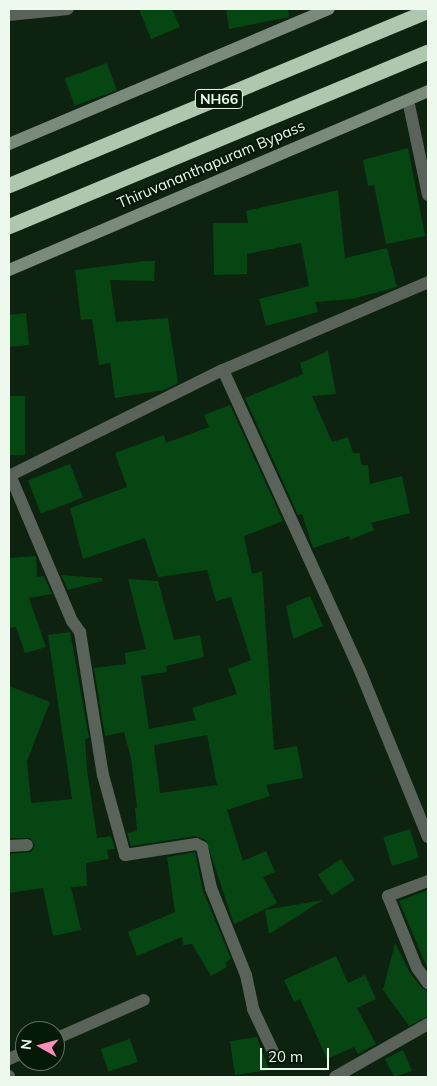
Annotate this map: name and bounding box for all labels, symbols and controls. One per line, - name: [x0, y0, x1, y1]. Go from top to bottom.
- road number: NH66: [194, 88, 244, 110]
- street label: Thiruvananthapuram Bypass: [114, 116, 308, 212]
- north arrow: [15, 1021, 65, 1071]
- text: N: [17, 1038, 36, 1051]
- scale bar: [262, 1038, 331, 1070]
- text: 20 m: [268, 1047, 303, 1066]

